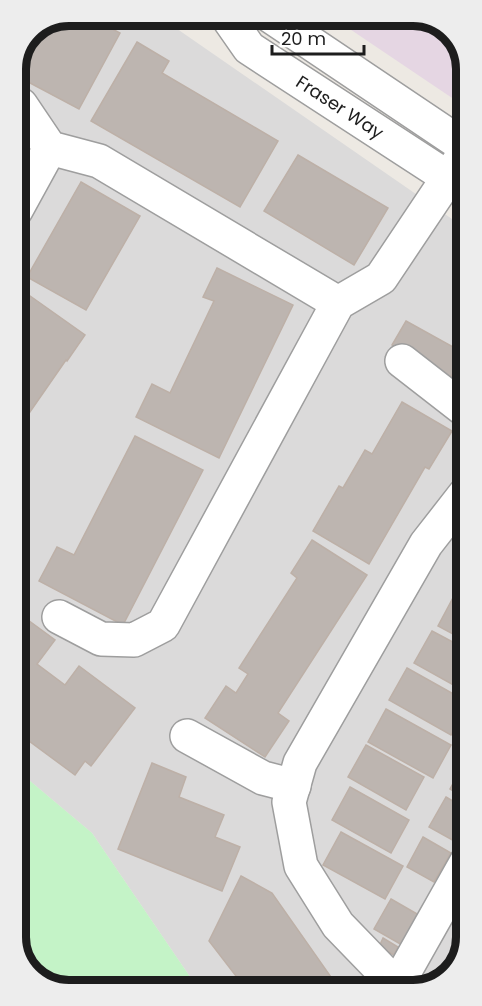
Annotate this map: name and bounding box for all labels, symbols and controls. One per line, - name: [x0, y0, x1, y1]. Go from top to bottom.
- scale bar: [272, 18, 364, 56]
- text: 20 m: [281, 26, 326, 51]
- street label: Fraser Way: [291, 69, 389, 145]

